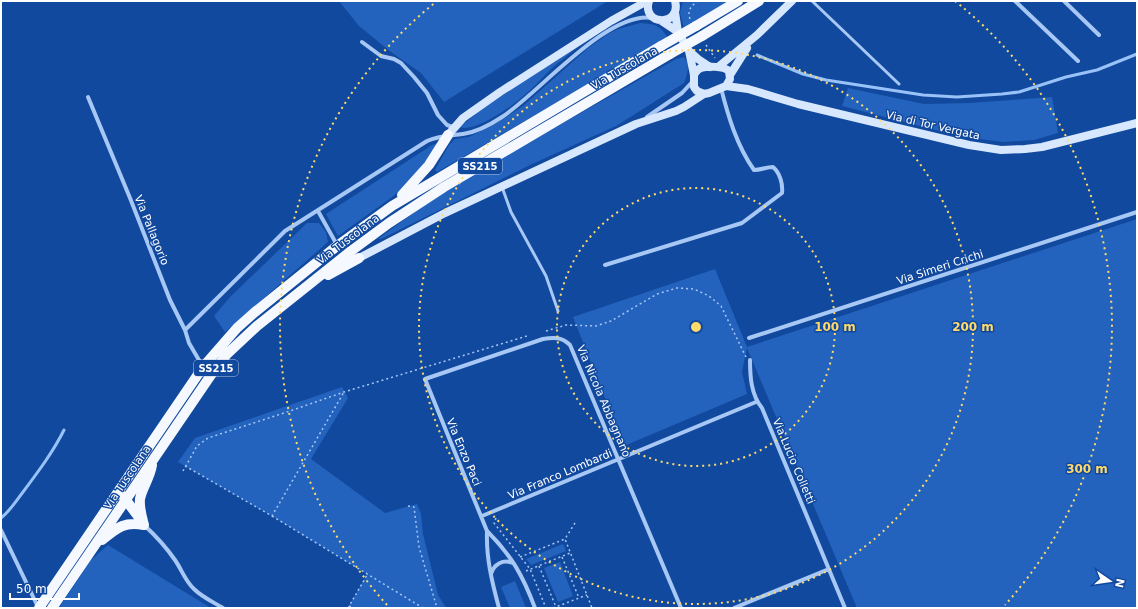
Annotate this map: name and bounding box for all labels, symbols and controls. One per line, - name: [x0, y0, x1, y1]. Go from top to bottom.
- street label: Via Tuscolana: [589, 44, 660, 93]
- street label: Via di Tor Vergata: [885, 108, 981, 143]
- road number: SS215: [458, 158, 502, 174]
- street label: Via Pallagorio: [132, 193, 172, 267]
- street label: Via Tuscolana: [315, 212, 382, 267]
- street label: Via Simeri Crichi: [895, 247, 985, 288]
- centre of rings: [689, 320, 703, 334]
- text: 100 m: [814, 320, 856, 334]
- text: 200 m: [952, 320, 994, 334]
- street label: Via Nicola Abbagnano: [574, 343, 633, 459]
- road number: SS215: [194, 360, 238, 376]
- street label: Via Enzo Paci: [443, 416, 484, 488]
- street label: Via Lucio Colletti: [770, 416, 817, 506]
- street label: Via Tuscolana: [101, 443, 154, 512]
- street label: Via Franco Lombardi: [506, 447, 614, 502]
- text: 300 m: [1066, 462, 1108, 476]
- north arrow: [1090, 561, 1130, 601]
- scale bar: [10, 575, 79, 601]
- text: N: [1112, 577, 1127, 589]
- text: 50 m: [16, 582, 47, 596]

